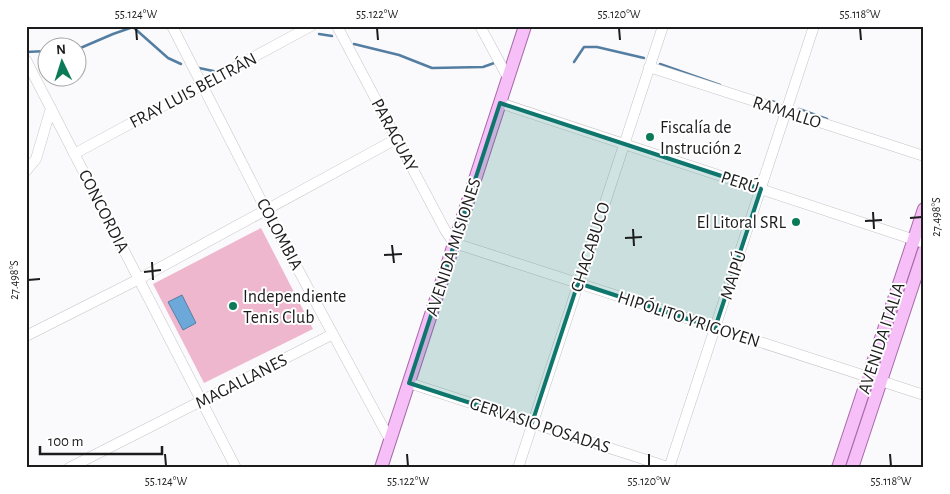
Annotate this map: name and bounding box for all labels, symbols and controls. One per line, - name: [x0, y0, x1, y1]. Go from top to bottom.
- text: 55.124°W: [115, 8, 158, 20]
- text: 55.122°W: [356, 8, 398, 20]
- text: 55.120°W: [597, 8, 641, 20]
- text: 55.118°W: [839, 8, 881, 20]
- north arrow: [38, 38, 88, 88]
- text: N: [56, 43, 67, 57]
- street label: FRAY LUIS BELTRÁN: [125, 47, 260, 132]
- street label: RAMALLO: [750, 93, 823, 132]
- street label: PARAGUAY: [367, 96, 421, 175]
- place label: Fiscalía de Instrución 2: [660, 119, 742, 158]
- marker: Fiscalía de Instrución 2: [644, 131, 656, 143]
- street label: PERÚ: [718, 166, 762, 198]
- street label: CONCORDIA: [75, 167, 132, 256]
- street label: AVENIDA MISIONES: [423, 176, 485, 318]
- street label: COLOMBIA: [253, 196, 306, 274]
- text: 27.498°S: [930, 197, 942, 237]
- street label: CHACABUCO: [568, 200, 614, 294]
- place label: El Litoral SRL: [697, 214, 787, 232]
- marker: El Litoral SRL: [790, 216, 802, 228]
- street label: MAIPÚ: [715, 248, 750, 302]
- text: 27.498°S: [8, 260, 20, 300]
- street label: AVENIDA ITALIA: [855, 280, 909, 396]
- street label: HIPÓLITO YRIGOYEN: [615, 286, 763, 351]
- place label: Independiente Tenis Club: [243, 288, 346, 327]
- marker: Independiente Tenis Club: [227, 300, 239, 312]
- street label: MAGALLANES: [193, 351, 290, 413]
- street label: GERVASIO POSADAS: [467, 395, 612, 457]
- scale bar: [40, 424, 162, 456]
- text: 100 m: [48, 434, 83, 449]
- text: 55.124°W: [145, 475, 188, 487]
- text: 55.122°W: [387, 475, 429, 487]
- text: 55.120°W: [627, 475, 671, 487]
- text: 55.118°W: [870, 475, 912, 487]

